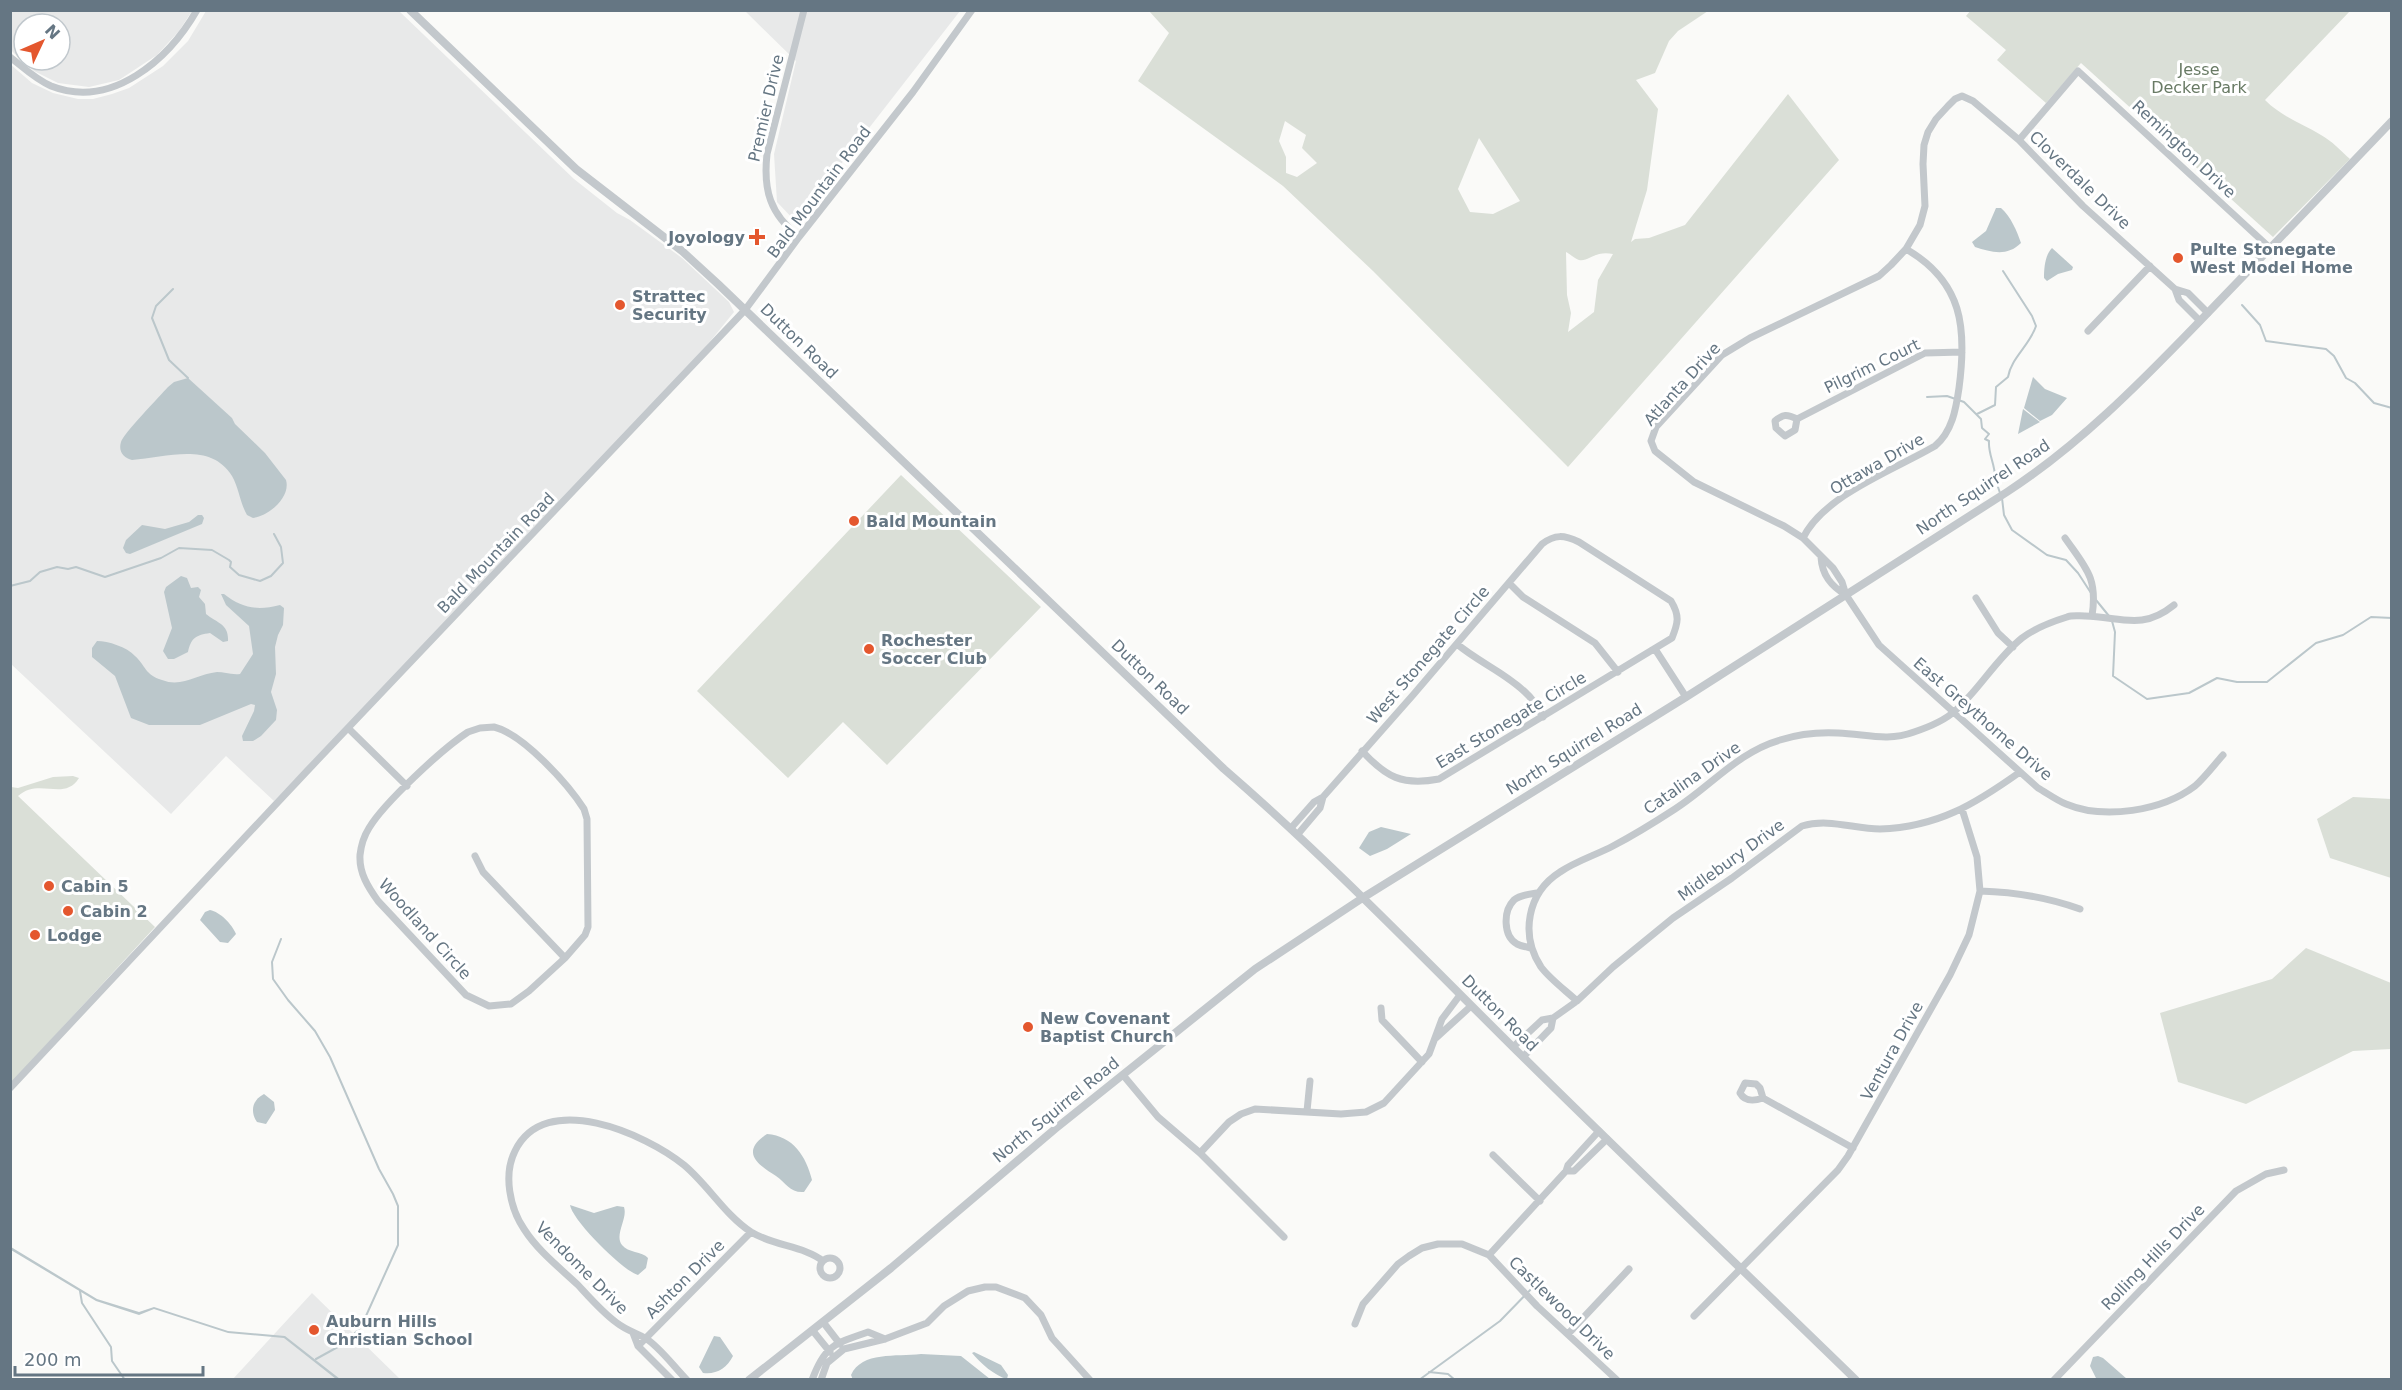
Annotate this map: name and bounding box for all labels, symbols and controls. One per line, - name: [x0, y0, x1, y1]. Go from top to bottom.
- north arrow: [12, 12, 72, 72]
- text: N: [41, 21, 64, 43]
- street label: Premier Drive: [744, 52, 788, 164]
- park label: Jesse Decker Park: [2151, 60, 2248, 97]
- street label: Remington Drive: [2128, 96, 2240, 202]
- street label: Bald Mountain Road: [763, 122, 875, 262]
- street label: Cloverdale Drive: [2026, 127, 2134, 233]
- place label: Joyology: [667, 228, 746, 247]
- marker: Joyology: [750, 230, 764, 244]
- place label: Pulte Stonegate West Model Home: [2190, 240, 2353, 277]
- marker: Pulte Stonegate West Model Home: [2171, 251, 2185, 265]
- place label: Strattec Security: [632, 287, 707, 324]
- marker: Strattec Security: [613, 298, 627, 312]
- street label: Dutton Road: [756, 299, 842, 383]
- street label: Pilgrim Court: [1821, 335, 1923, 397]
- street label: Atlanta Drive: [1640, 339, 1724, 429]
- street label: Ottawa Drive: [1827, 429, 1927, 499]
- street label: North Squirrel Road: [1913, 435, 2053, 539]
- street label: Bald Mountain Road: [434, 489, 558, 617]
- place label: Bald Mountain: [866, 512, 997, 531]
- marker: Bald Mountain: [847, 514, 861, 528]
- street label: West Stonegate Circle: [1363, 582, 1493, 728]
- place label: Rochester Soccer Club: [881, 631, 987, 668]
- street label: Dutton Road: [1107, 635, 1193, 719]
- marker: Rochester Soccer Club: [862, 642, 876, 656]
- street label: East Greythorne Drive: [1910, 654, 2056, 784]
- street label: East Stonegate Circle: [1432, 668, 1590, 772]
- street label: North Squirrel Road: [1502, 699, 1646, 799]
- street label: Catalina Drive: [1640, 738, 1744, 818]
- street label: Midlebury Drive: [1674, 815, 1788, 905]
- street label: Woodland Circle: [375, 875, 475, 983]
- place label: Cabin 5: [61, 877, 129, 896]
- marker: Cabin 5: [42, 879, 56, 893]
- place label: Cabin 2: [80, 902, 148, 921]
- marker: Cabin 2: [61, 904, 75, 918]
- place label: Lodge: [47, 926, 102, 945]
- marker: Lodge: [28, 928, 42, 942]
- street label: Dutton Road: [1458, 971, 1542, 1055]
- street label: Ventura Drive: [1857, 998, 1927, 1104]
- place label: New Covenant Baptist Church: [1040, 1009, 1174, 1046]
- marker: New Covenant Baptist Church: [1021, 1020, 1035, 1034]
- street label: North Squirrel Road: [989, 1053, 1123, 1167]
- street label: Rolling Hills Drive: [2097, 1200, 2209, 1314]
- street label: Vendome Drive: [532, 1218, 632, 1318]
- street label: Ashton Drive: [642, 1236, 728, 1322]
- street label: Castlewood Drive: [1505, 1252, 1619, 1364]
- place label: Auburn Hills Christian School: [326, 1312, 473, 1349]
- marker: Auburn Hills Christian School: [307, 1323, 321, 1337]
- scale bar: [15, 1339, 202, 1377]
- text: 200 m: [24, 1349, 82, 1370]

